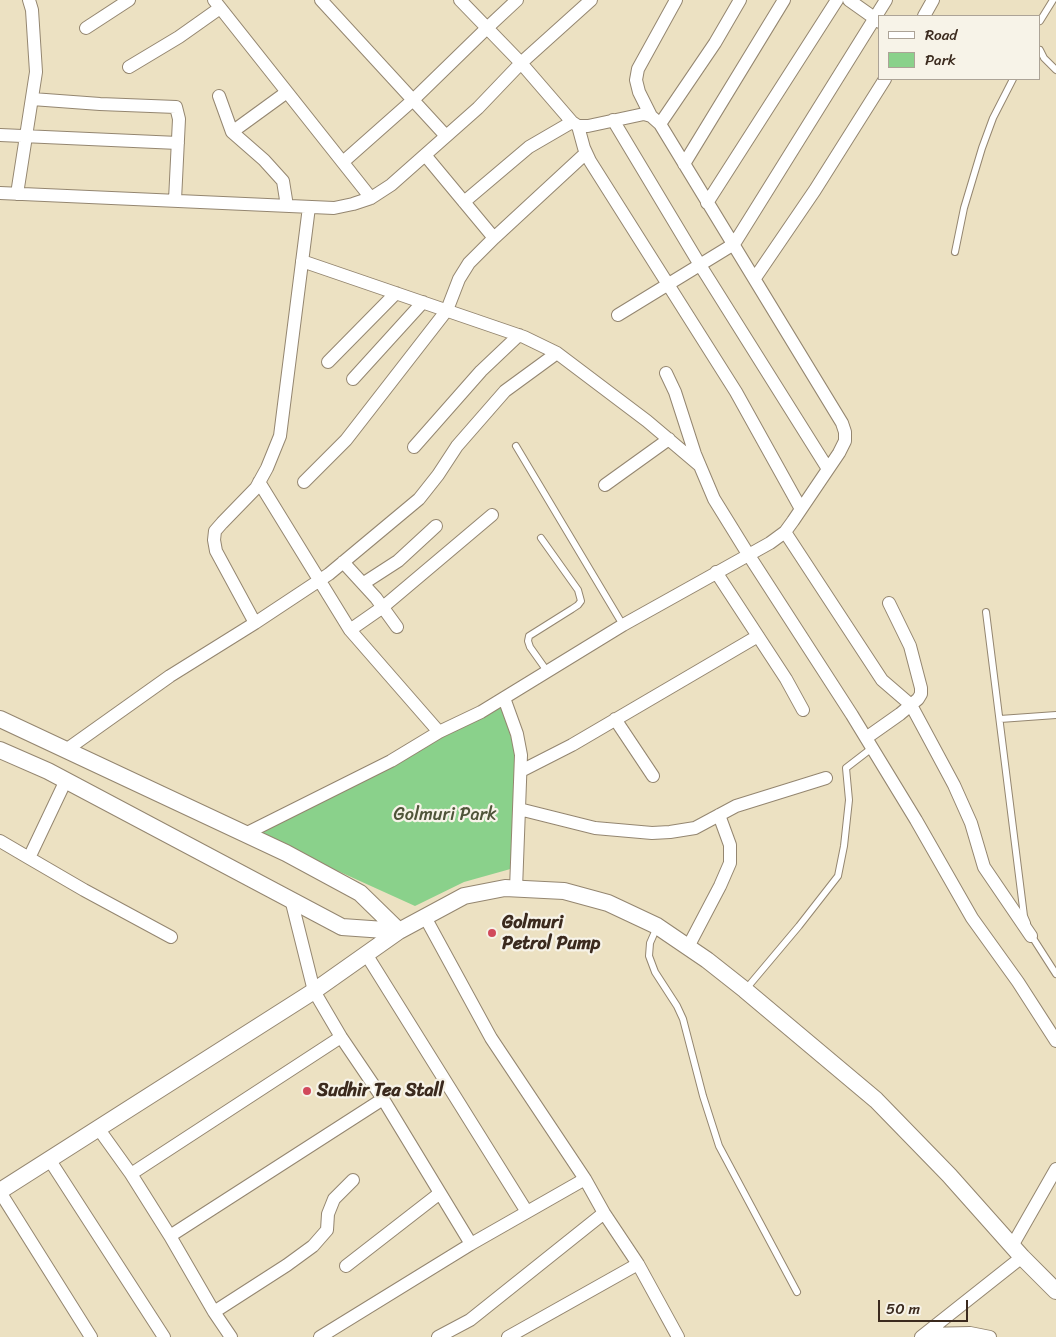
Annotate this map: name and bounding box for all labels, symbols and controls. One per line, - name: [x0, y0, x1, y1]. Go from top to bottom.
- legend: [878, 15, 1041, 80]
- text: Road: [925, 22, 957, 48]
- text: Park: [925, 47, 956, 73]
- park label: Golmuri Park: [394, 804, 496, 826]
- place label: Golmuri Petrol Pump: [502, 912, 600, 954]
- marker: Golmuri Petrol Pump: [486, 927, 498, 939]
- place label: Sudhir Tea Stall: [317, 1080, 444, 1102]
- marker: Sudhir Tea Stall: [301, 1085, 313, 1097]
- scale bar: [881, 1290, 971, 1322]
- text: 50 m: [886, 1296, 920, 1322]

